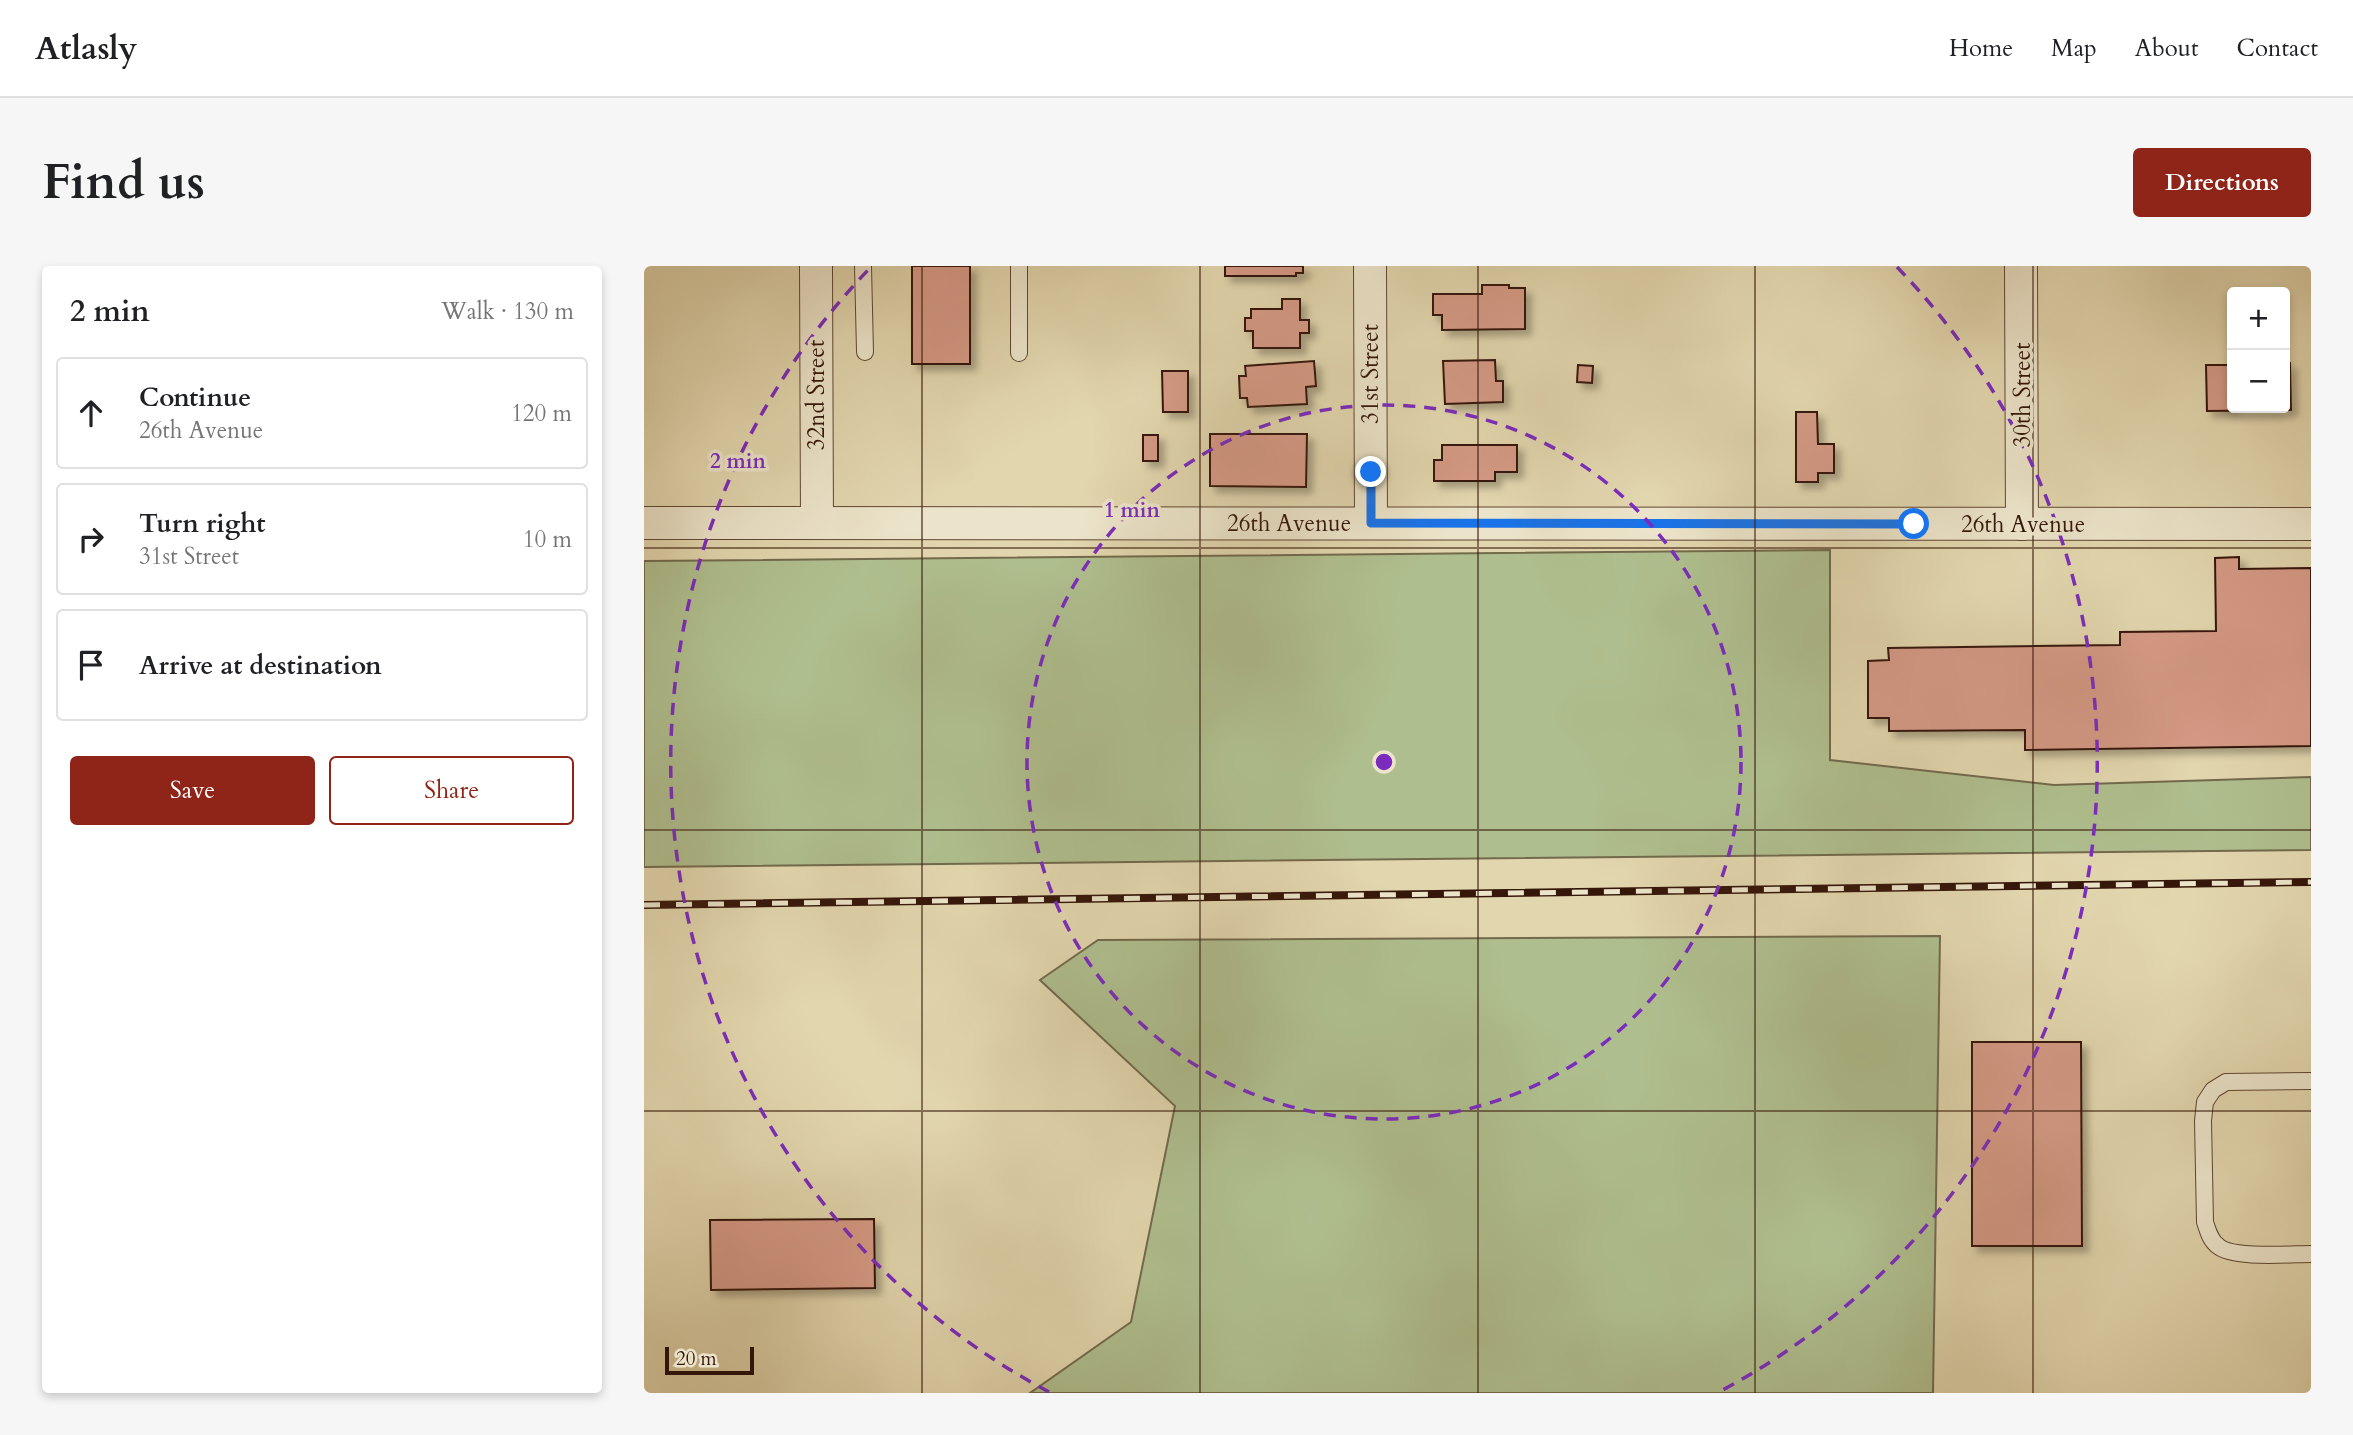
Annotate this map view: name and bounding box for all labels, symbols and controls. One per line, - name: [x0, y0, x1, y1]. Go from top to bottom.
- text: Atlasly: [35, 26, 137, 71]
- text: Home: [1949, 32, 2013, 65]
- text: Map: [2051, 32, 2097, 65]
- text: About: [2135, 32, 2199, 65]
- text: Contact: [2237, 32, 2318, 65]
- button: Directions: [2133, 148, 2311, 217]
- text: Find us: [42, 149, 205, 216]
- map controls: [2227, 287, 2290, 413]
- button: +: [2227, 287, 2290, 350]
- text: 2 min: [70, 291, 150, 332]
- text: Walk · 130 m: [441, 296, 574, 327]
- street label: 31st Street: [1355, 324, 1386, 424]
- street label: 32nd Street: [801, 340, 832, 450]
- street label: 30th Street: [2007, 343, 2038, 447]
- button: −: [2227, 350, 2290, 413]
- text: Continue: [139, 380, 251, 415]
- icon: ahead: [72, 394, 110, 432]
- text: 120 m: [511, 398, 572, 429]
- text: 26th Avenue: [139, 415, 263, 446]
- text: 2 min: [710, 447, 766, 476]
- route end: [1355, 456, 1386, 487]
- text: 1 min: [1104, 496, 1160, 525]
- text: Turn right: [139, 506, 266, 541]
- street label: 26th Avenue: [1227, 508, 1351, 539]
- route start: [1898, 508, 1929, 539]
- street label: 26th Avenue: [1961, 509, 2085, 540]
- icon: right: [72, 520, 110, 558]
- text: 10 m: [523, 524, 572, 555]
- text: 31st Street: [139, 541, 239, 572]
- icon: arrive: [72, 646, 110, 684]
- text: Arrive at destination: [139, 648, 382, 683]
- centre of rings: [1372, 750, 1396, 774]
- button: Save: [70, 756, 315, 825]
- button: Share: [329, 756, 574, 825]
- scale bar: [665, 1344, 754, 1376]
- text: 20 m: [676, 1346, 717, 1372]

